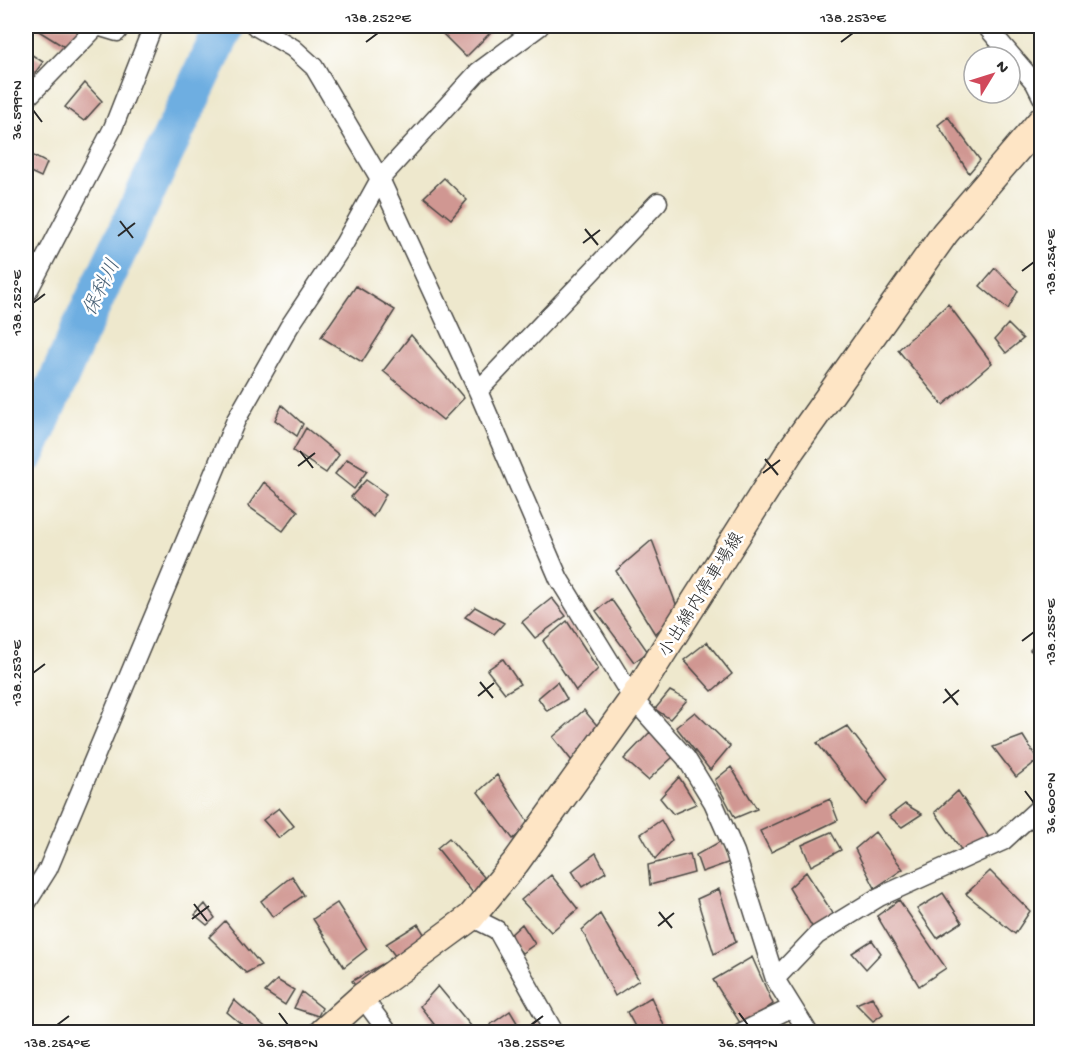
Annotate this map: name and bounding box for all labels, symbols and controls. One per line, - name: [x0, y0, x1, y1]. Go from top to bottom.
- text: 138.252°E: [344, 10, 411, 28]
- text: 138.253°E: [819, 10, 887, 28]
- north arrow: [962, 45, 1022, 105]
- text: N: [990, 58, 1012, 78]
- text: 36.599°N: [9, 80, 27, 141]
- text: 138.254°E: [1043, 229, 1061, 296]
- water label: 保科川: [79, 256, 127, 321]
- text: 138.252°E: [9, 270, 27, 337]
- street label: 小出綿内停車場線: [654, 528, 749, 662]
- text: 138.255°E: [1043, 598, 1061, 666]
- text: 138.253°E: [9, 639, 27, 707]
- text: 36.600°N: [1043, 772, 1061, 835]
- text: 138.254°E: [23, 1035, 90, 1053]
- text: 36.598°N: [257, 1035, 318, 1053]
- text: 138.255°E: [497, 1035, 565, 1053]
- text: 36.599°N: [717, 1035, 778, 1053]

